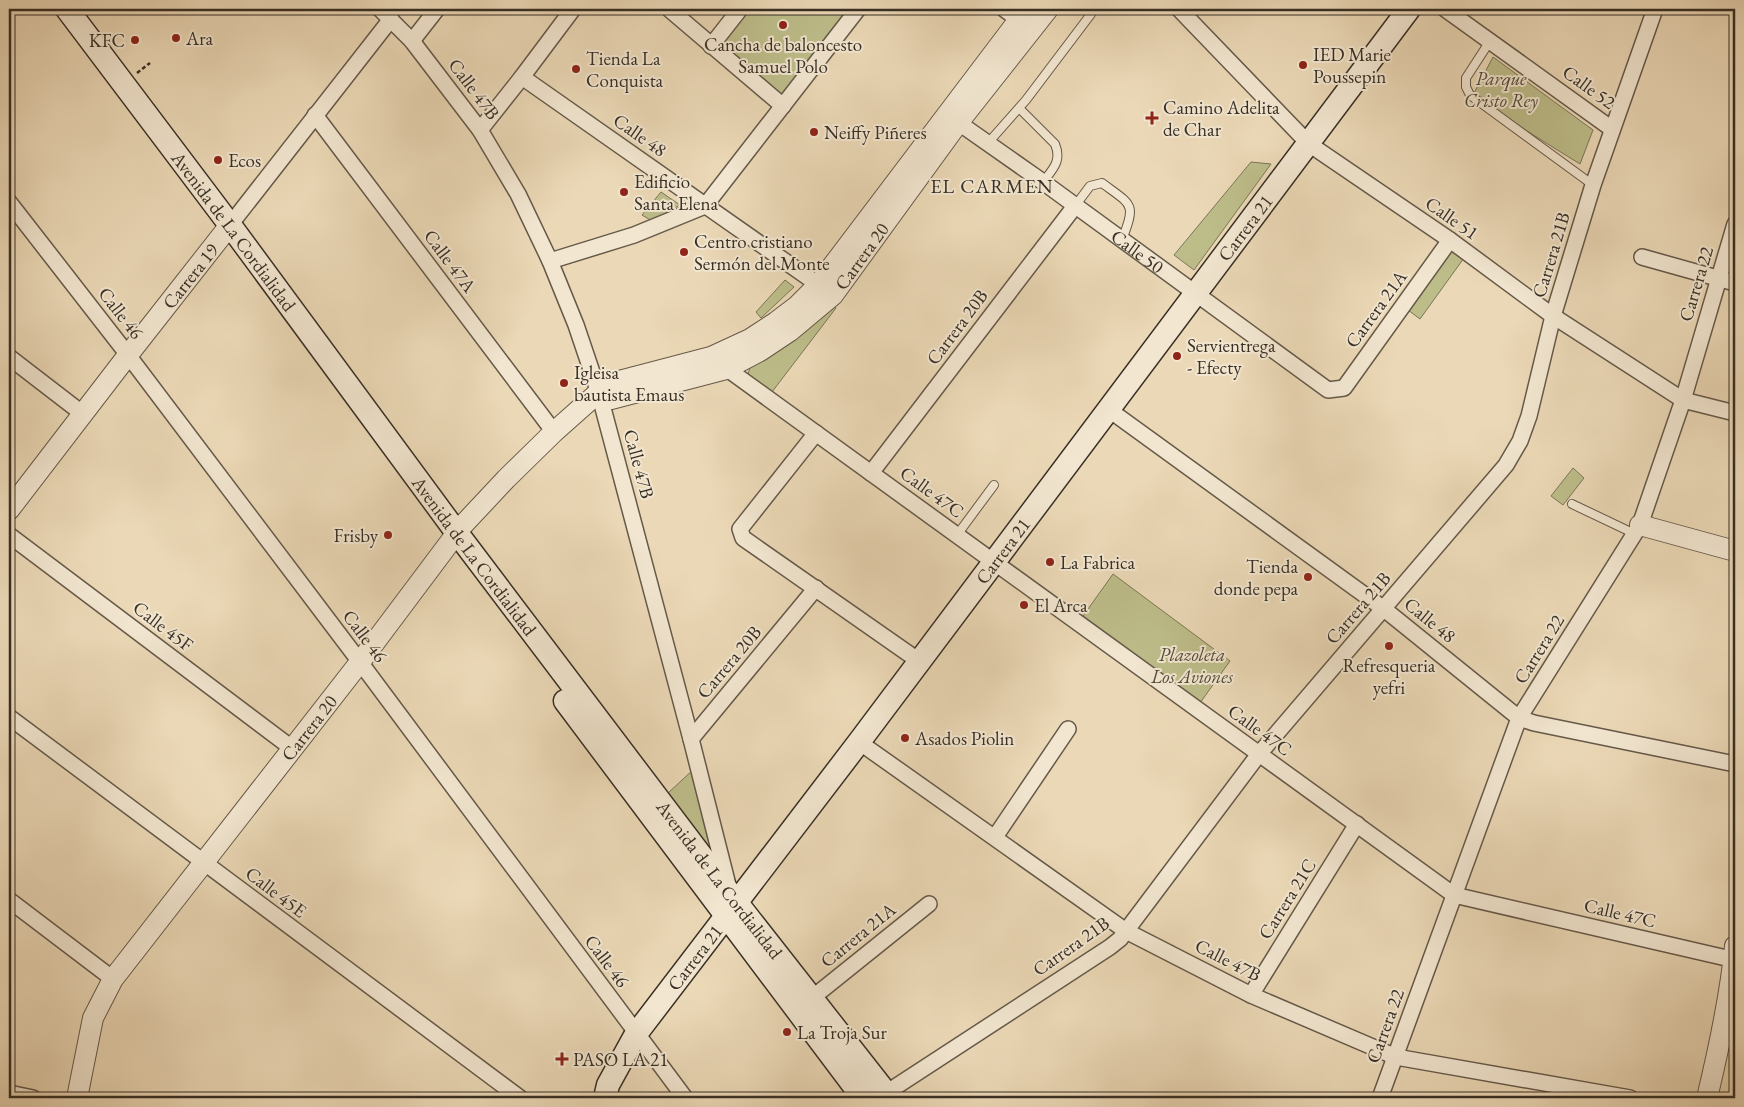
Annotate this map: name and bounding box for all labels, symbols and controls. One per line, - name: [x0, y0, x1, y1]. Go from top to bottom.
- marker: Cancha de baloncesto Samuel Polo: [777, 19, 789, 31]
- place label: Ara: [185, 26, 213, 51]
- place label: KFC: [89, 28, 125, 53]
- marker: Ara: [170, 32, 182, 44]
- place label: Cancha de baloncesto Samuel Polo: [704, 32, 862, 79]
- marker: KFC: [129, 34, 141, 46]
- place label: IED Marie Poussepin: [1313, 42, 1391, 89]
- place label: Tienda La Conquista: [586, 46, 664, 93]
- street label: Calle 47B: [443, 53, 505, 125]
- marker: IED Marie Poussepin: [1297, 59, 1309, 71]
- street label: Calle 52: [1558, 59, 1620, 115]
- marker: Tienda La Conquista: [570, 63, 582, 75]
- park label: Parque Cristo Rey: [1464, 66, 1538, 113]
- place label: Camino Adelita de Char: [1163, 95, 1280, 142]
- street label: Calle 48: [608, 108, 672, 162]
- marker: Camino Adelita de Char: [1145, 111, 1159, 125]
- place label: Neiffy Piñeres: [824, 120, 927, 145]
- marker: Neiffy Piñeres: [808, 126, 820, 138]
- street label: Avenida de La Cordialidad: [166, 145, 302, 317]
- place label: Ecos: [228, 148, 261, 173]
- marker: Ecos: [212, 154, 224, 166]
- place label: Edificio Santa Elena: [634, 169, 719, 216]
- district label: EL CARMEN: [930, 173, 1054, 199]
- marker: Edificio Santa Elena: [618, 186, 630, 198]
- street label: Carrera 21: [1212, 189, 1278, 266]
- street label: Calle 51: [1420, 191, 1484, 245]
- street label: Carrera 21B: [1526, 209, 1576, 301]
- street label: Carrera 20: [828, 217, 894, 295]
- street label: Calle 50: [1106, 223, 1169, 279]
- street label: Calle 47A: [418, 224, 482, 298]
- place label: Centro cristiano Sermón del Monte: [694, 229, 830, 276]
- street label: Carrera 19: [156, 238, 224, 314]
- street label: Carrera 22: [1673, 243, 1719, 325]
- marker: Centro cristiano Sermón del Monte: [678, 246, 690, 258]
- street label: Carrera 21A: [1339, 264, 1413, 353]
- street label: Calle 46: [93, 282, 149, 344]
- street label: Carrera 20B: [920, 284, 994, 370]
- place label: Servientrega - Efecty: [1187, 333, 1276, 380]
- marker: Servientrega - Efecty: [1171, 350, 1183, 362]
- place label: Igleisa bautista Emaus: [574, 360, 684, 407]
- marker: Igleisa bautista Emaus: [558, 377, 570, 389]
- street label: Calle 47B: [618, 427, 660, 501]
- street label: Calle 47C: [895, 460, 969, 524]
- street label: Avenida de La Cordialidad: [406, 470, 543, 641]
- street label: Carrera 21: [969, 512, 1036, 589]
- place label: Frisby: [334, 523, 379, 548]
- marker: Frisby: [382, 529, 394, 541]
- place label: La Fabrica: [1060, 550, 1135, 575]
- place label: Tienda donde pepa: [1214, 554, 1298, 601]
- marker: La Fabrica: [1044, 556, 1056, 568]
- street label: Carrera 21B: [1320, 566, 1396, 650]
- marker: Tienda donde pepa: [1302, 571, 1314, 583]
- street label: Calle 48: [1399, 592, 1461, 648]
- place label: El Arca: [1034, 593, 1088, 618]
- street label: Calle 45F: [128, 595, 198, 657]
- marker: El Arca: [1018, 599, 1030, 611]
- street label: Calle 46: [337, 605, 393, 667]
- street label: Carrera 22: [1508, 610, 1570, 688]
- street label: Carrera 20B: [691, 620, 767, 704]
- marker: Refresqueria yefri: [1383, 640, 1395, 652]
- park label: Plazoleta Los Aviones: [1150, 642, 1234, 689]
- place label: Refresqueria yefri: [1343, 653, 1436, 700]
- street label: Carrera 20: [275, 690, 342, 766]
- street label: Calle 47C: [1223, 698, 1297, 762]
- place label: Asados Piolin: [914, 726, 1014, 751]
- marker: Asados Piolin: [899, 732, 911, 744]
- street label: Avenida de La Cordialidad: [650, 794, 789, 964]
- street label: Carrera 21C: [1252, 854, 1322, 944]
- street label: Calle 45E: [240, 861, 312, 923]
- street label: Calle 47C: [1582, 893, 1658, 933]
- street label: Carrera 21A: [815, 896, 902, 973]
- street label: Carrera 21B: [1028, 910, 1114, 982]
- street label: Carrera 21: [661, 919, 728, 996]
- street label: Calle 46: [579, 930, 635, 992]
- street label: Calle 47B: [1191, 933, 1265, 987]
- street label: Carrera 22: [1360, 985, 1410, 1067]
- place label: La Troja Sur: [797, 1020, 888, 1045]
- marker: La Troja Sur: [781, 1026, 793, 1038]
- place label: PASO LA 21: [573, 1047, 668, 1072]
- marker: PASO LA 21: [555, 1052, 569, 1066]

